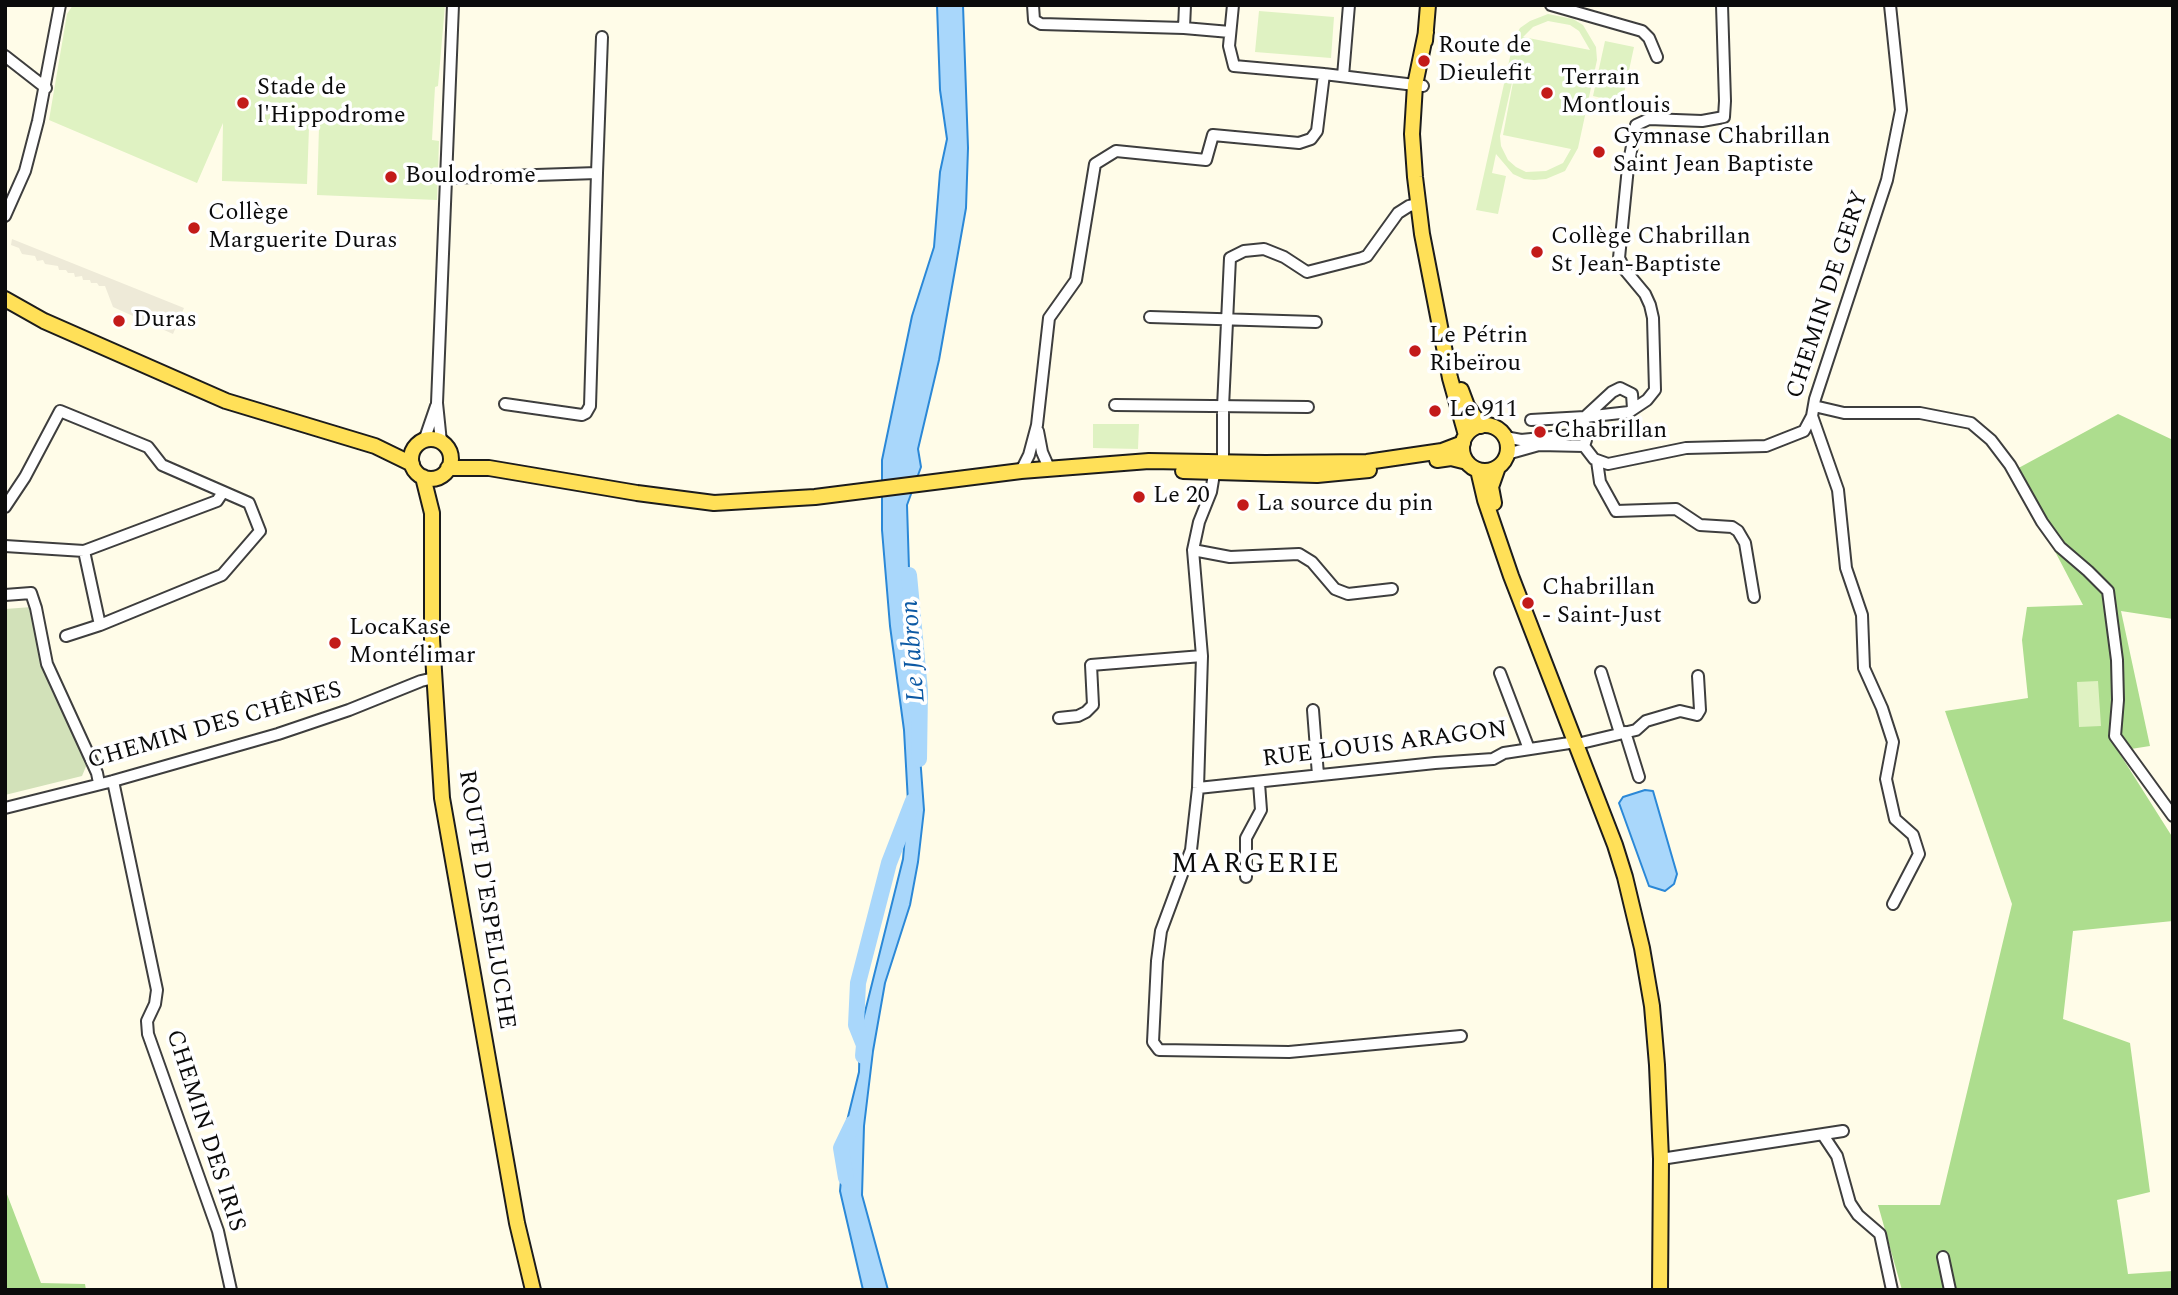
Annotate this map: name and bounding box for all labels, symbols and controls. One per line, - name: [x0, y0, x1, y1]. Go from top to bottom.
- place label: Route de Dieulefit: [1438, 33, 1532, 89]
- marker: Route de Dieulefit: [1416, 53, 1432, 69]
- place label: Terrain Montlouis: [1561, 65, 1671, 121]
- place label: Stade de l'Hippodrome: [257, 75, 406, 131]
- marker: Terrain Montlouis: [1539, 85, 1555, 101]
- marker: Stade de l'Hippodrome: [235, 95, 251, 111]
- place label: Gymnase Chabrillan Saint Jean Baptiste: [1613, 124, 1830, 180]
- marker: Gymnase Chabrillan Saint Jean Baptiste: [1591, 144, 1607, 160]
- place label: Boulodrome: [405, 163, 536, 191]
- marker: Boulodrome: [383, 169, 399, 185]
- street label: CHEMIN DE GERY: [1782, 187, 1876, 403]
- place label: Collège Marguerite Duras: [208, 200, 398, 256]
- marker: Collège Marguerite Duras: [186, 220, 202, 236]
- place label: Collège Chabrillan St Jean-Baptiste: [1551, 224, 1751, 280]
- marker: Collège Chabrillan St Jean-Baptiste: [1529, 244, 1545, 260]
- place label: Duras: [133, 307, 197, 335]
- marker: Duras: [111, 313, 127, 329]
- place label: Le Pétrin Ribeïrou: [1429, 323, 1528, 379]
- marker: Le Pétrin Ribeïrou: [1407, 343, 1423, 359]
- place label: Le 911: [1449, 397, 1518, 425]
- marker: Le 911: [1427, 403, 1443, 419]
- place label: Chabrillan: [1554, 418, 1667, 446]
- marker: Chabrillan: [1532, 424, 1548, 440]
- place label: Le 20: [1153, 483, 1210, 511]
- marker: Le 20: [1131, 489, 1147, 505]
- place label: La source du pin: [1257, 491, 1433, 519]
- marker: La source du pin: [1235, 497, 1251, 513]
- place label: Chabrillan - Saint-Just: [1542, 575, 1662, 631]
- marker: Chabrillan - Saint-Just: [1520, 595, 1536, 611]
- water label: Le Jabron: [896, 599, 934, 703]
- place label: LocaKase Montélimar: [349, 615, 475, 671]
- marker: LocaKase Montélimar: [327, 635, 343, 651]
- street label: CHEMIN DES CHÊNES: [85, 677, 345, 777]
- street label: RUE LOUIS ARAGON: [1261, 717, 1509, 775]
- street label: ROUTE D'ESPELUCHE: [450, 768, 520, 1032]
- district label: MARGERIE: [1172, 850, 1340, 884]
- street label: CHEMIN DES IRIS: [158, 1027, 250, 1235]

